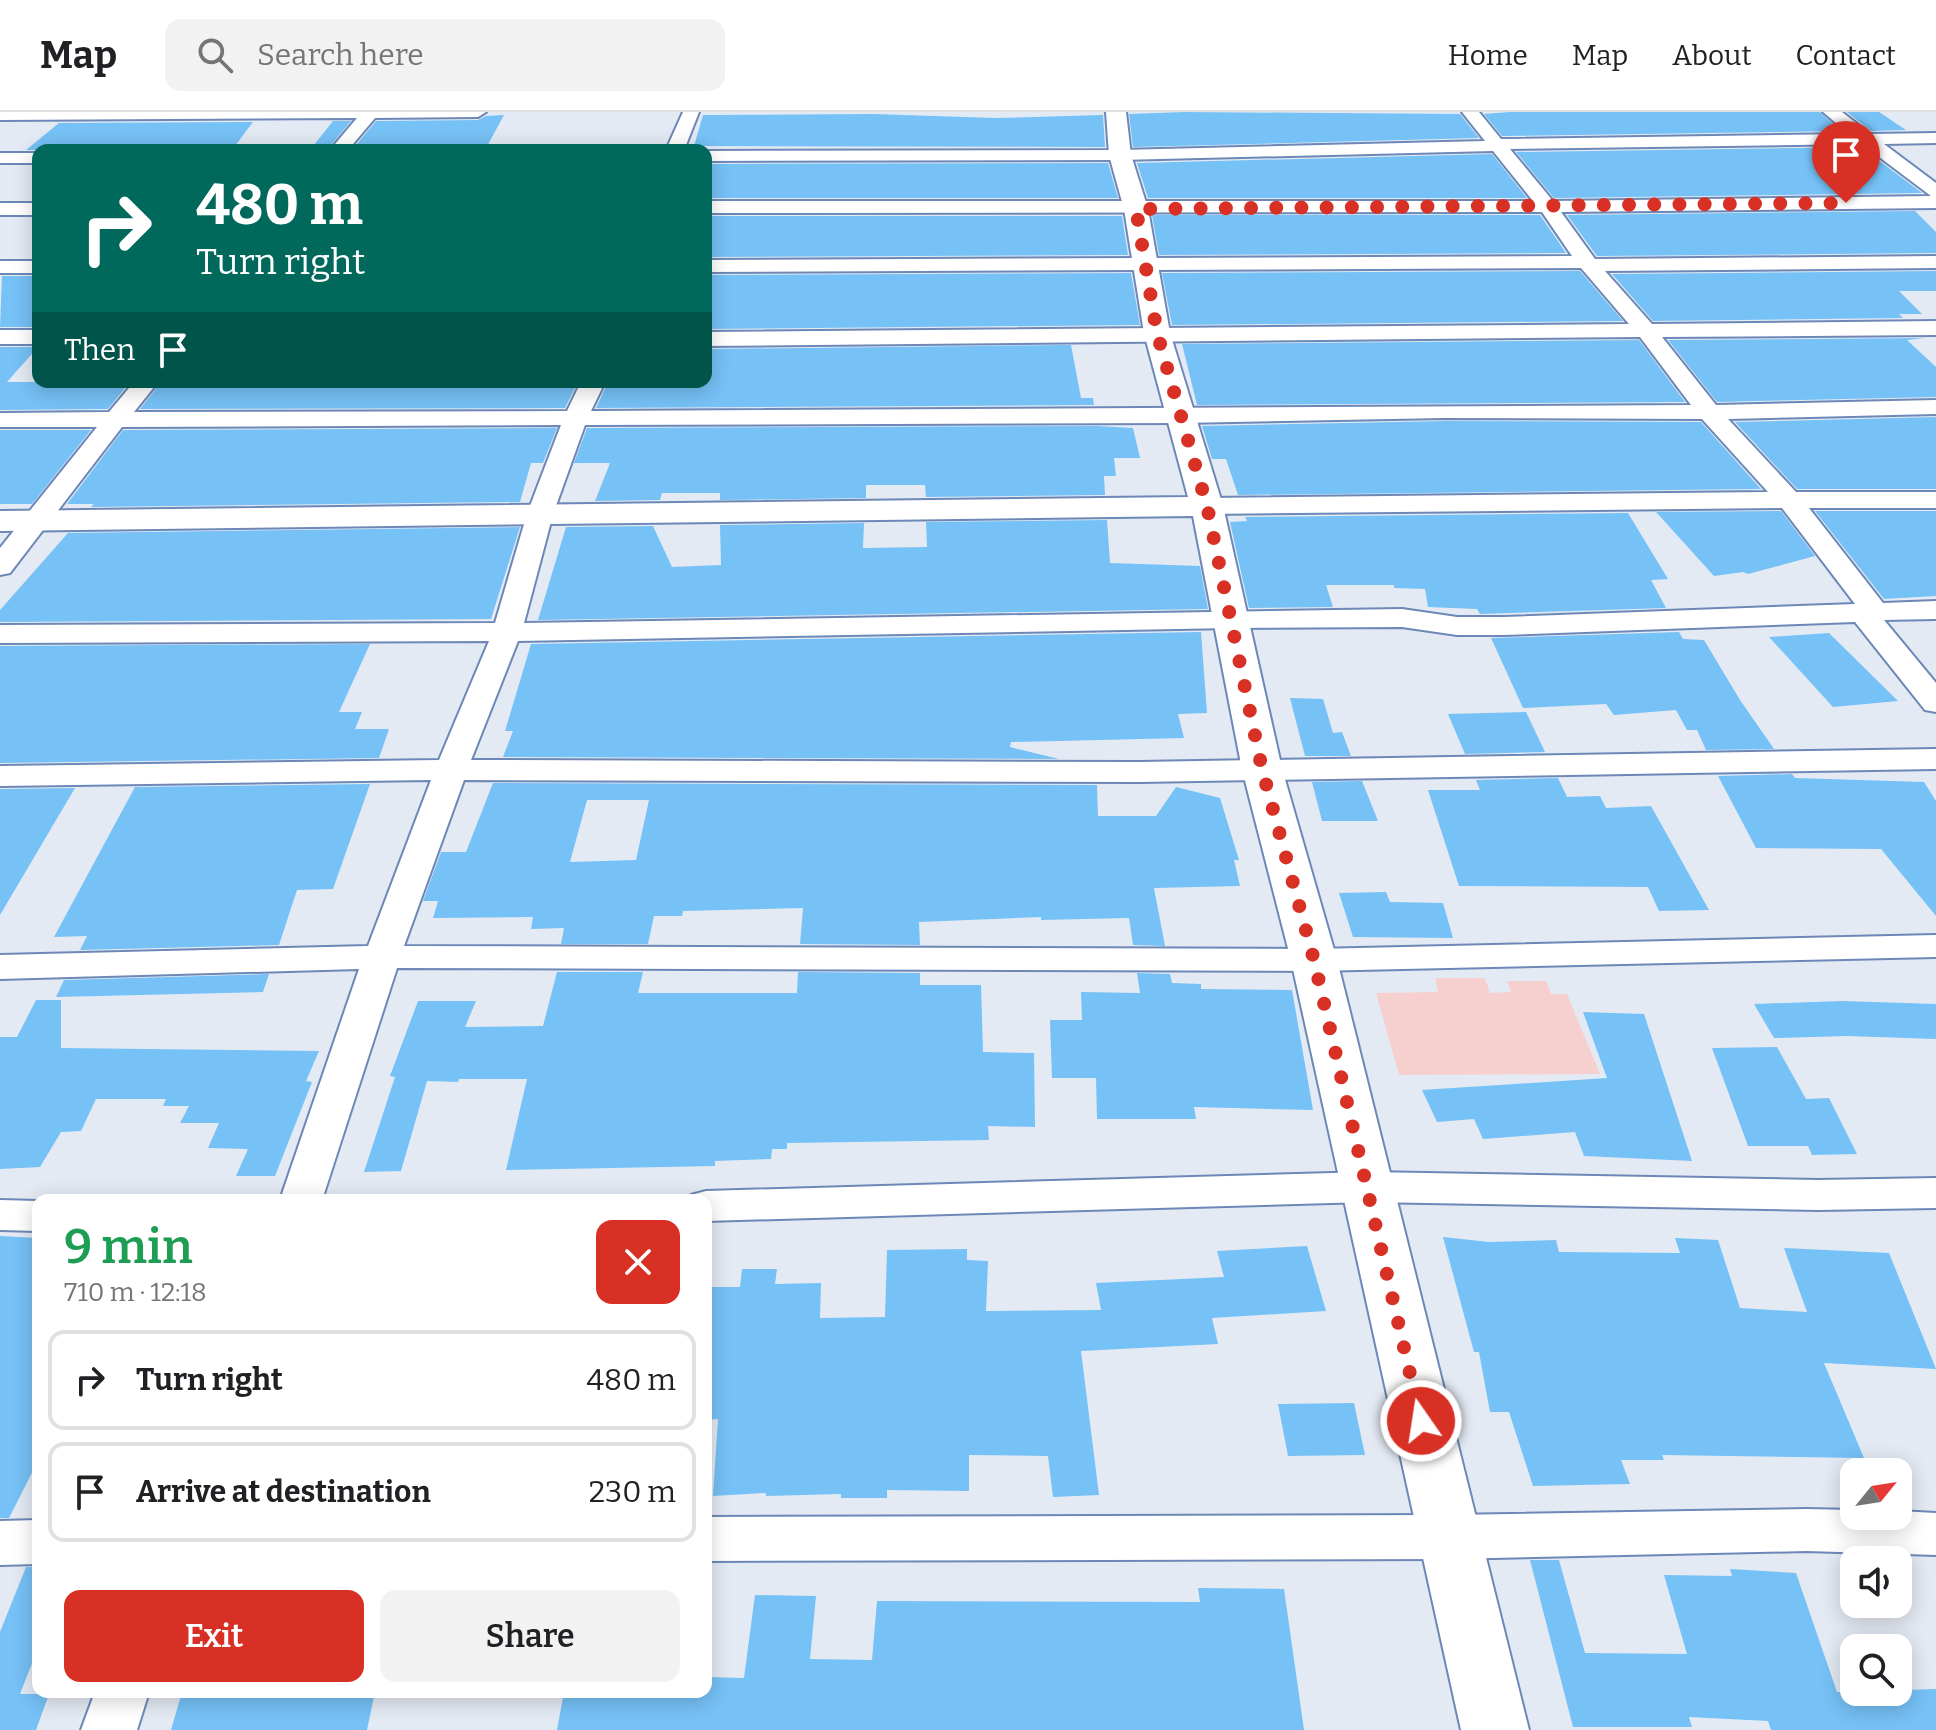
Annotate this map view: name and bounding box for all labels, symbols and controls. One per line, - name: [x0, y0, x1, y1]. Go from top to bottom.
- search box: [165, 19, 725, 91]
- text: Map: [40, 32, 117, 78]
- icon: search: [193, 33, 237, 77]
- text: Search here: [257, 37, 424, 73]
- text: Home: [1448, 39, 1528, 72]
- text: Map: [1572, 39, 1628, 72]
- text: About: [1672, 39, 1752, 72]
- text: Contact: [1796, 39, 1896, 72]
- pin: [1812, 121, 1880, 203]
- icon: arrive: [1824, 133, 1868, 177]
- text: 480 m: [196, 172, 363, 239]
- icon: right: [64, 176, 168, 280]
- text: Turn right: [196, 240, 365, 284]
- icon: arrive: [151, 328, 195, 372]
- text: Then: [64, 332, 135, 368]
- text: 9 min: [64, 1218, 193, 1276]
- button: close: [596, 1220, 680, 1304]
- text: 710 m · 12:18: [64, 1277, 207, 1308]
- icon: right: [68, 1358, 112, 1402]
- text: Turn right: [136, 1362, 283, 1398]
- text: 480 m: [587, 1362, 676, 1398]
- position arrow: [1379, 1379, 1463, 1463]
- north arrow: [1840, 1458, 1912, 1530]
- map controls: [1840, 1458, 1912, 1706]
- icon: arrive: [68, 1470, 112, 1514]
- text: Arrive at destination: [136, 1474, 431, 1510]
- text: 230 m: [589, 1474, 676, 1510]
- button: sound: [1840, 1546, 1912, 1618]
- button: Exit: [64, 1590, 364, 1682]
- button: Share: [380, 1590, 680, 1682]
- button: search: [1840, 1634, 1912, 1706]

